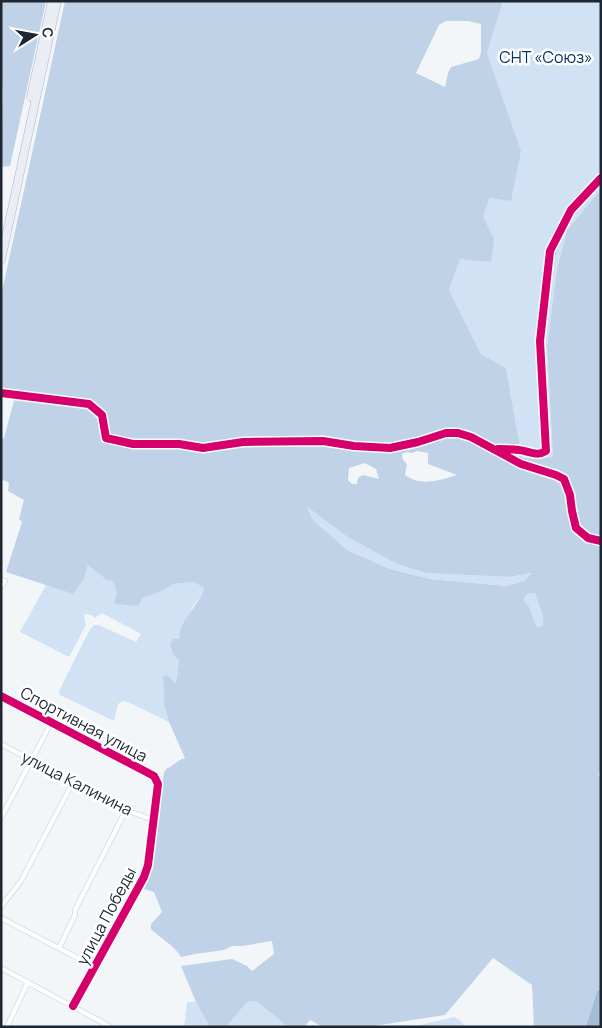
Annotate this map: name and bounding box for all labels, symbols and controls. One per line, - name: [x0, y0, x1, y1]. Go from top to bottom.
- north arrow: [10, 10, 60, 60]
- text: С: [38, 26, 59, 39]
- park label: СНТ «Союз»: [499, 46, 593, 68]
- street label: Спортивная улица: [17, 681, 151, 767]
- street label: улица Калинина: [18, 746, 136, 820]
- street label: улица Победы: [71, 863, 141, 969]

